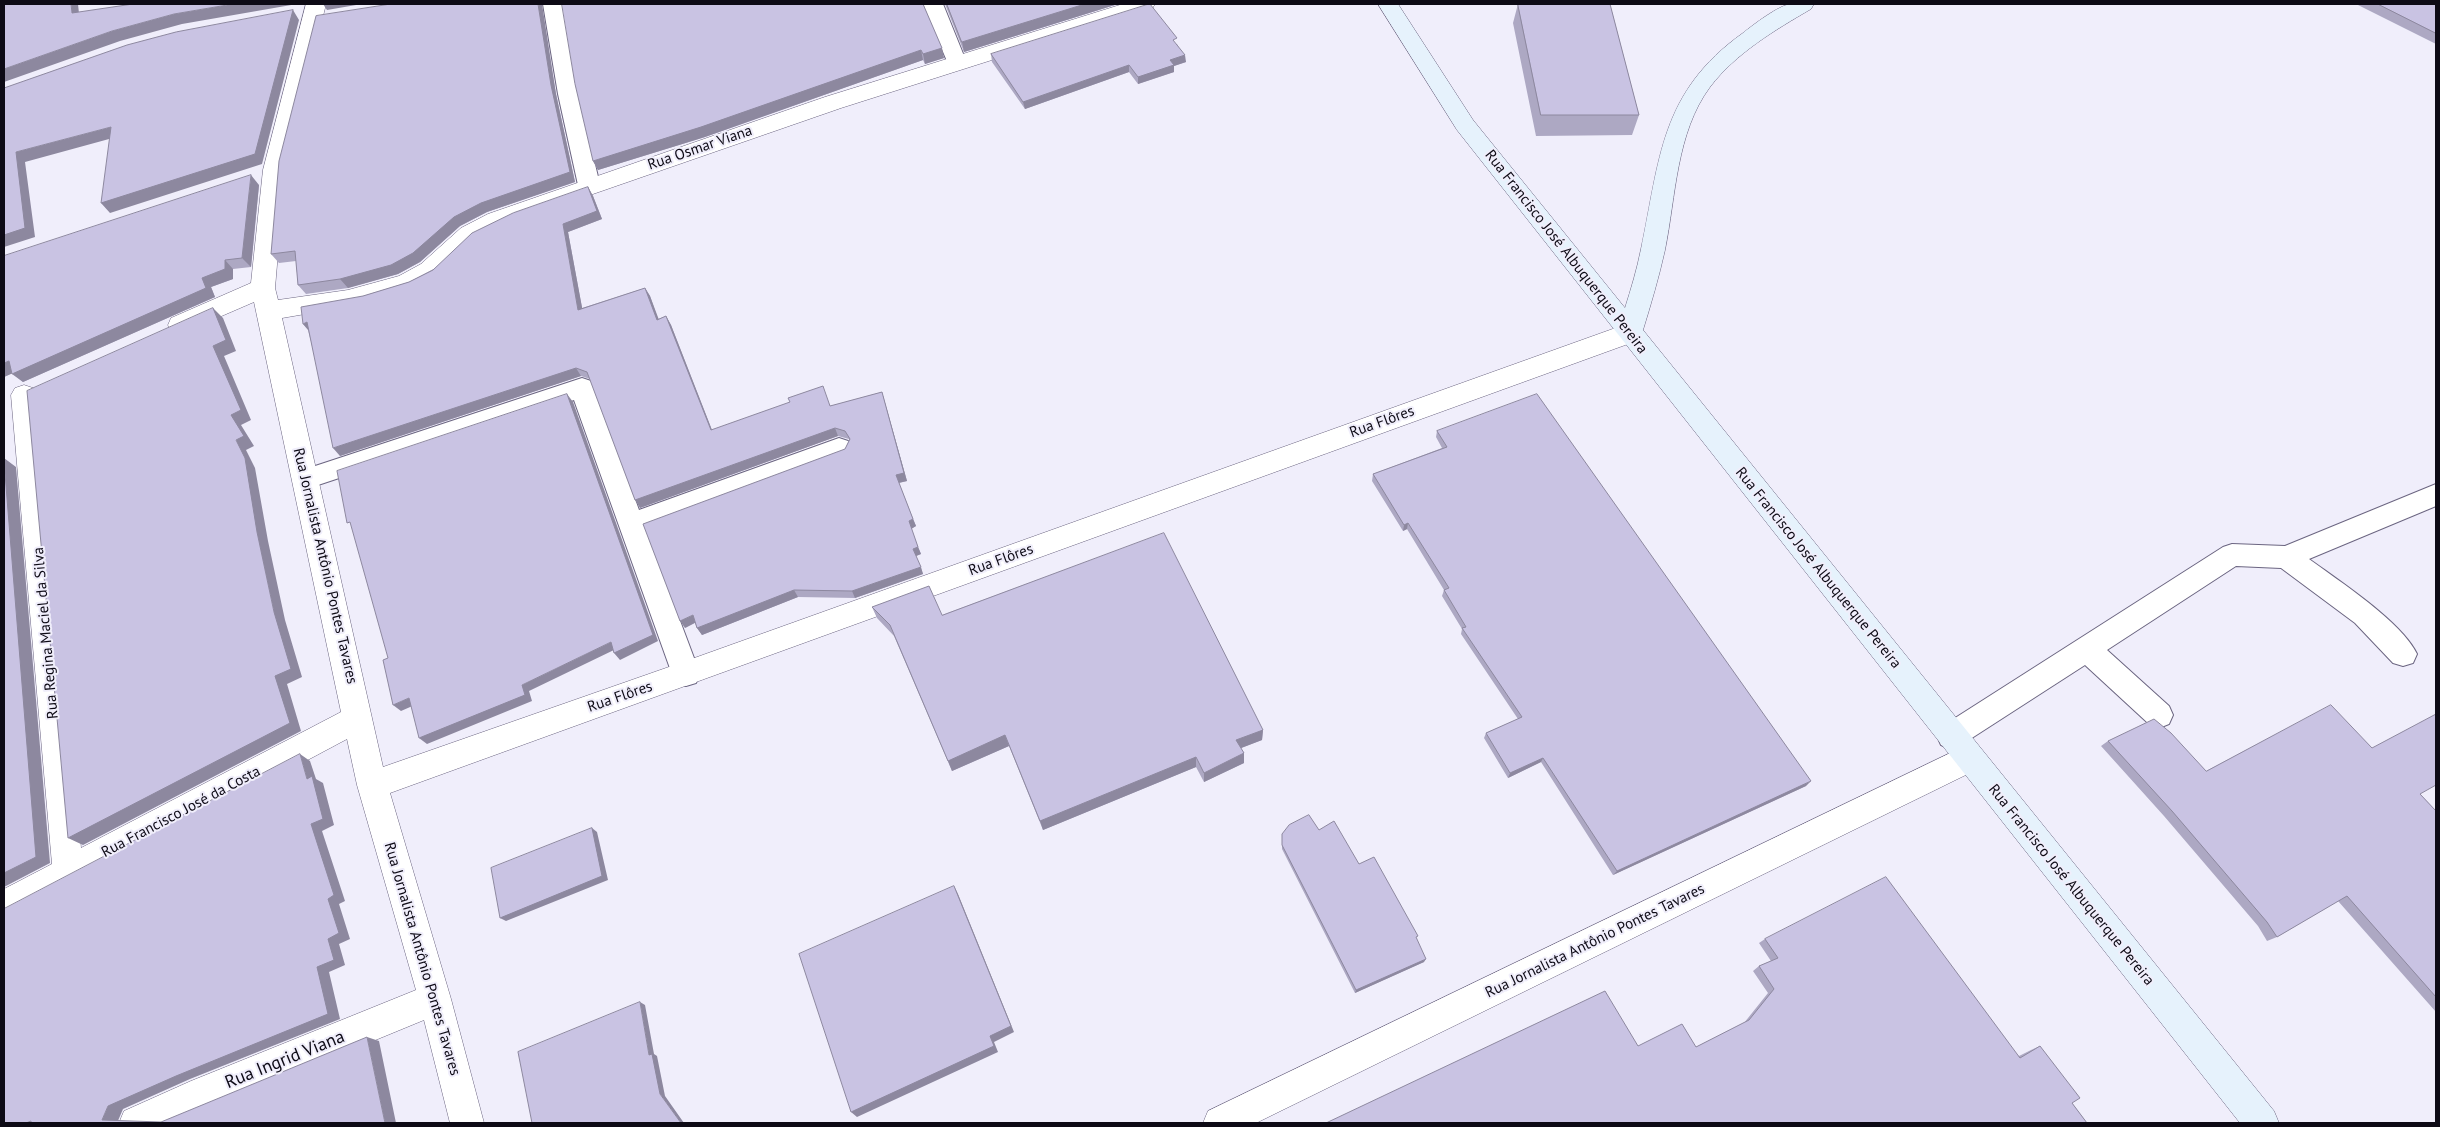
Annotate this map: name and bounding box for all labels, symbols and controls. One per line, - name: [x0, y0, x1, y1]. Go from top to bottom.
- street label: Rua Osmar Viana: [645, 122, 755, 174]
- street label: Rua Francisco José Albuquerque Pereira: [1481, 147, 1651, 357]
- street label: Rua Flôres: [1347, 402, 1417, 442]
- street label: Rua Jornalista Antônio Pontes Tavares: [289, 446, 361, 686]
- street label: Rua Francisco José Albuquerque Pereira: [1731, 464, 1905, 672]
- street label: Rua Flôres: [966, 540, 1036, 580]
- street label: Rua Regina Maciel da Silva: [30, 546, 62, 720]
- street label: Rua Flôres: [585, 677, 655, 717]
- street label: Rua Francisco José da Costa: [99, 762, 263, 862]
- street label: Rua Francisco José Albuquerque Pereira: [1984, 781, 2158, 989]
- street label: Rua Jornalista Antônio Pontes Tavares: [380, 840, 464, 1078]
- street label: Rua Jornalista Antônio Pontes Tavares: [1482, 880, 1708, 1002]
- street label: Rua Ingrid Viana: [222, 1026, 348, 1094]

